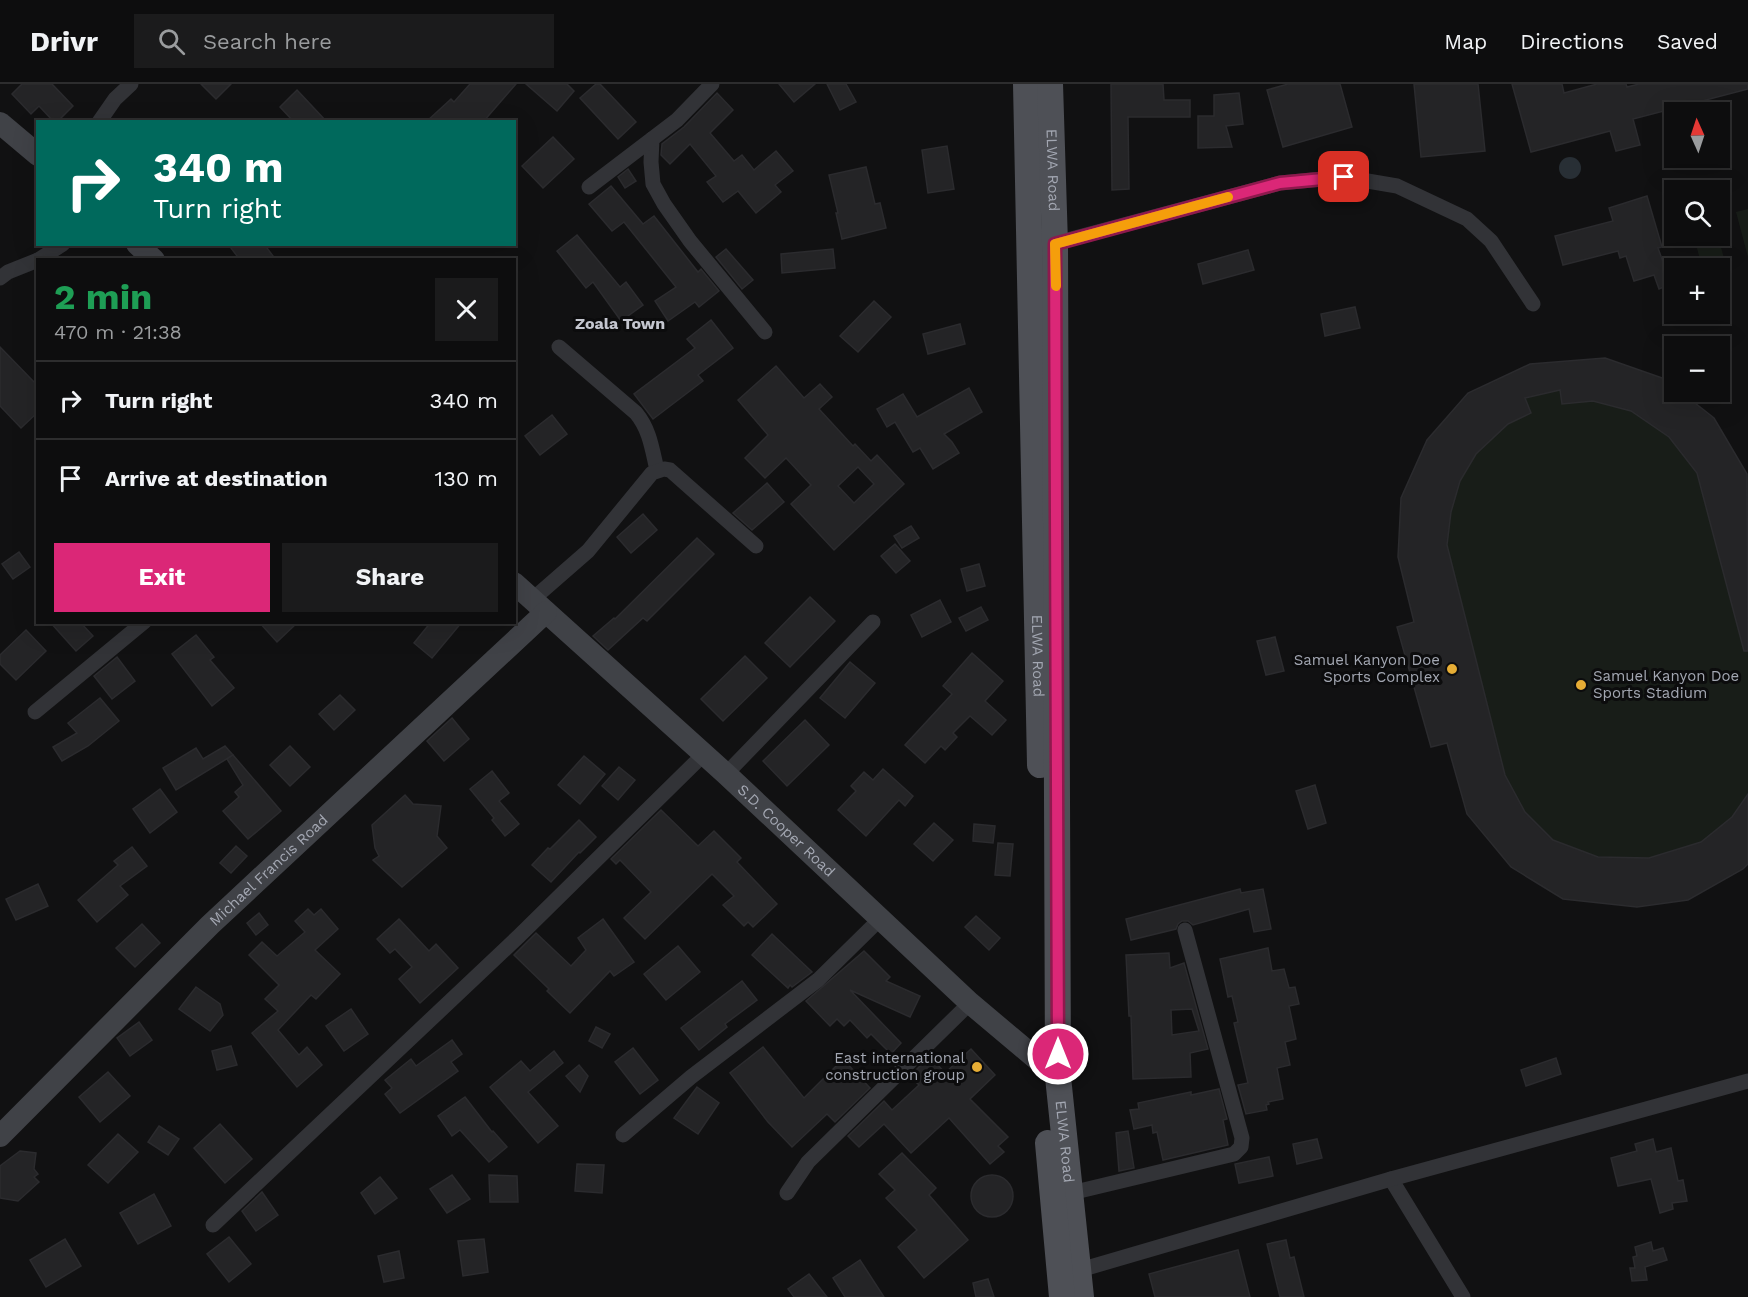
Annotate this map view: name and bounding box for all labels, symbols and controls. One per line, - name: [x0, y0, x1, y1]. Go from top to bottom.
- search box: [134, 14, 554, 68]
- text: Drivr: [30, 25, 98, 58]
- icon: search: [155, 25, 188, 58]
- text: Search here: [203, 29, 332, 54]
- text: Map: [1444, 29, 1487, 54]
- text: Directions: [1520, 29, 1624, 54]
- text: Saved: [1657, 29, 1718, 54]
- north arrow: [1664, 102, 1730, 168]
- map controls: [1664, 102, 1730, 402]
- street label: ELWA Road: [1042, 128, 1063, 211]
- text: 340 m: [153, 143, 284, 192]
- icon: right: [54, 144, 132, 222]
- pin: [1318, 151, 1369, 202]
- icon: arrive: [1327, 160, 1360, 193]
- button: search: [1664, 180, 1730, 246]
- text: Turn right: [153, 193, 282, 225]
- button: +: [1664, 258, 1730, 324]
- text: 2 min: [54, 276, 152, 318]
- button: close: [435, 278, 498, 341]
- district label: Zoala Town: [575, 314, 665, 333]
- text: 470 m · 21:38: [54, 320, 182, 344]
- button: −: [1664, 336, 1730, 402]
- icon: right: [54, 384, 87, 417]
- text: Turn right: [105, 388, 212, 413]
- text: 340 m: [430, 388, 498, 413]
- icon: arrive: [54, 462, 87, 495]
- text: Arrive at destination: [105, 466, 328, 491]
- text: 130 m: [434, 466, 498, 491]
- button: Exit: [54, 543, 270, 612]
- button: Share: [282, 543, 498, 612]
- street label: ELWA Road: [1028, 614, 1048, 697]
- place label: Samuel Kanyon Doe Sports Complex: [1294, 651, 1440, 686]
- marker: Samuel Kanyon Doe Sports Complex: [1445, 662, 1459, 676]
- place label: Samuel Kanyon Doe Sports Stadium: [1593, 667, 1739, 702]
- marker: Samuel Kanyon Doe Sports Stadium: [1574, 678, 1588, 692]
- street label: S.D. Cooper Road: [734, 781, 839, 881]
- street label: Michael Francis Road: [206, 811, 332, 930]
- position arrow: [1026, 1022, 1090, 1086]
- place label: East international construction group: [825, 1049, 965, 1084]
- marker: East international construction group: [970, 1060, 984, 1074]
- street label: ELWA Road: [1052, 1100, 1078, 1184]

